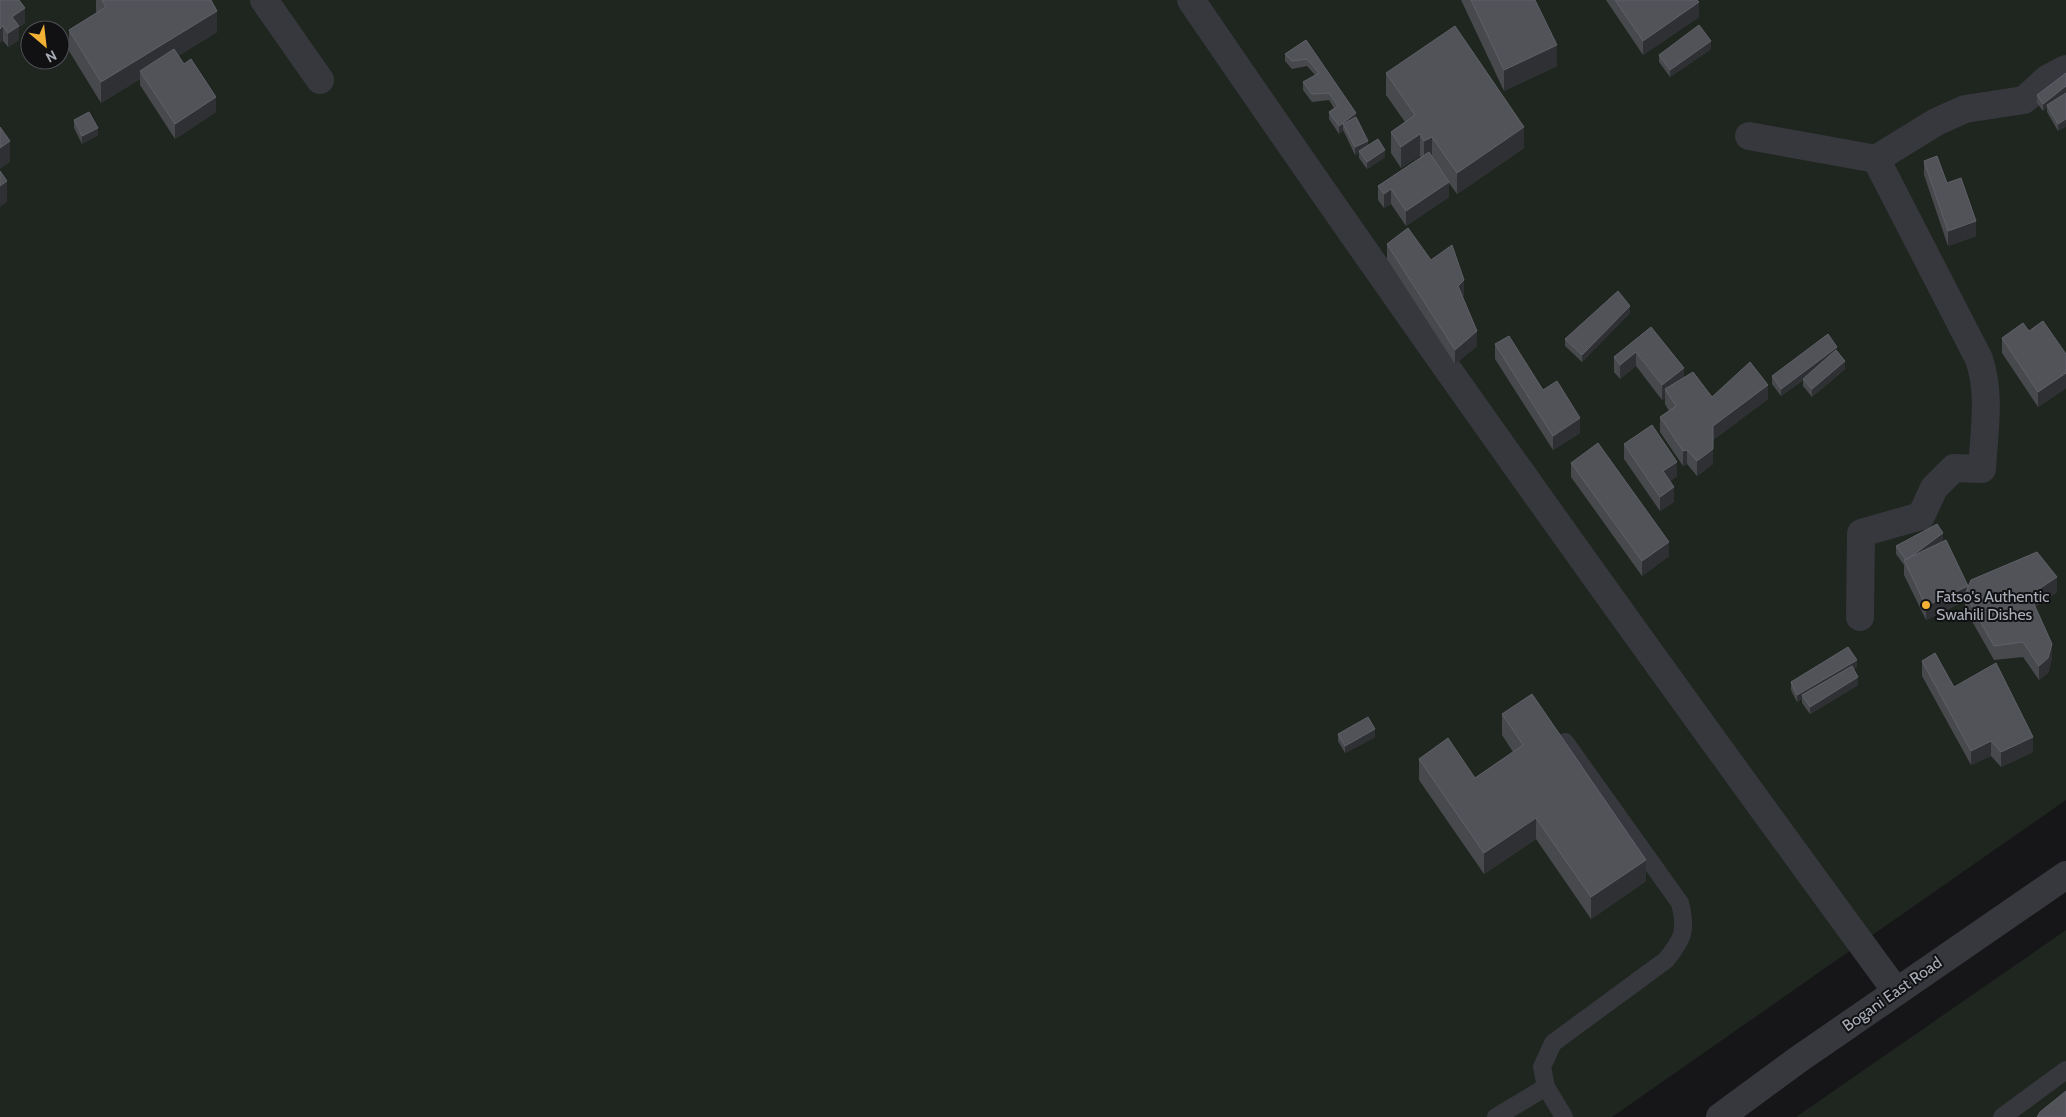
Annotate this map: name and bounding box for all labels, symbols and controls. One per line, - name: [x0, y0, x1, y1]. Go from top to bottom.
- north arrow: [20, 20, 70, 70]
- text: N: [43, 46, 60, 67]
- place label: Fatso's Authentic Swahili Dishes: [1936, 587, 2049, 624]
- marker: Fatso's Authentic Swahili Dishes: [1920, 599, 1932, 611]
- street label: Bogani East Road: [1839, 953, 1945, 1035]

